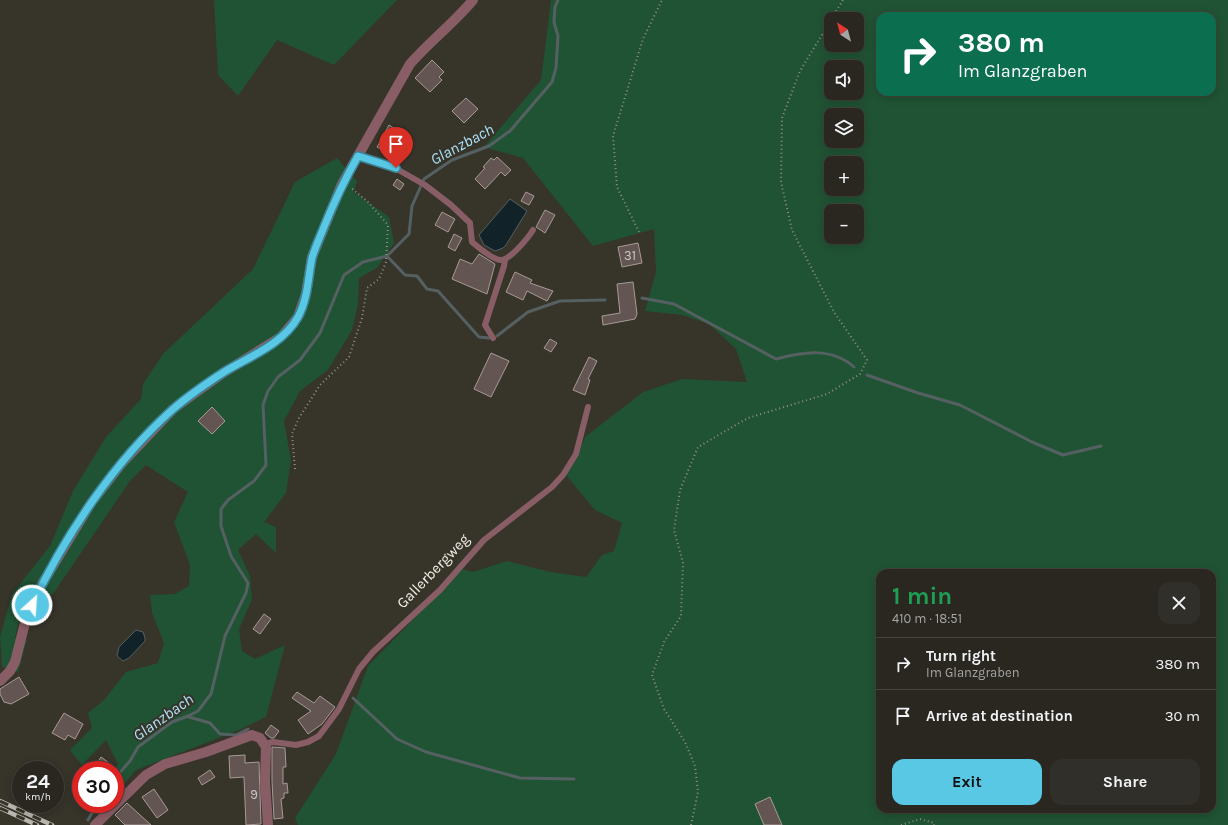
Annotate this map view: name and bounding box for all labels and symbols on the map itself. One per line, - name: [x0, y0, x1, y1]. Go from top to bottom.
- north arrow: [824, 12, 864, 52]
- water label: Glanzbach: [427, 119, 497, 169]
- pin: [379, 127, 413, 168]
- house number: 31: [624, 248, 636, 263]
- street label: Gallerbergweg: [393, 530, 473, 612]
- position arrow: [11, 584, 53, 626]
- water label: Glanzbach: [129, 689, 197, 745]
- speed limit sign: 30: [72, 761, 124, 813]
- house number: 9: [250, 787, 258, 802]

